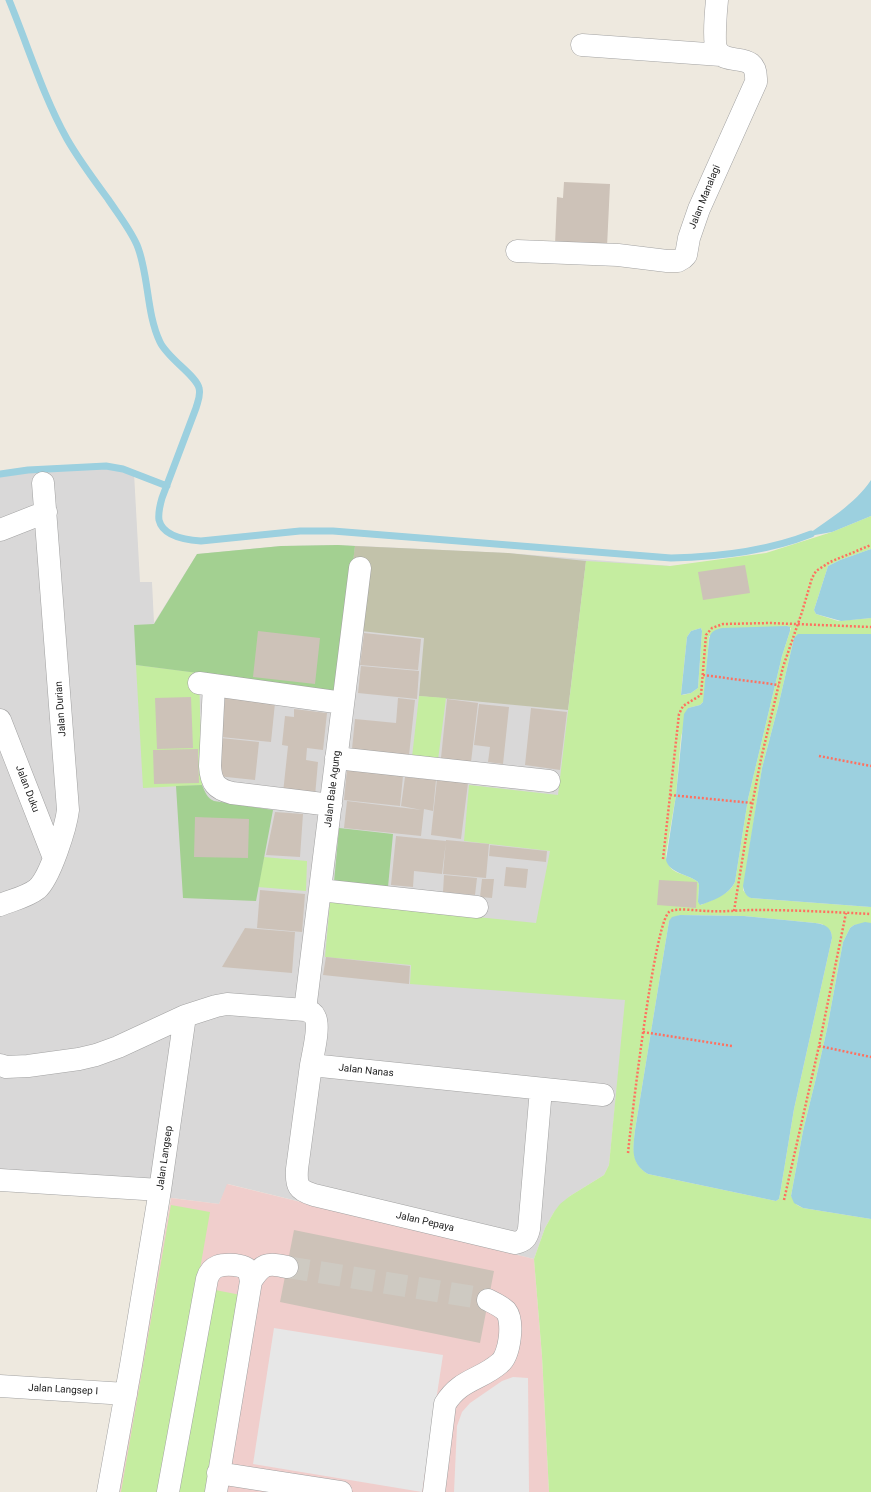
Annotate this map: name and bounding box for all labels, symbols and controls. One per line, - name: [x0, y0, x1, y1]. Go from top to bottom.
- street label: Jalan Manalagi: [687, 163, 723, 231]
- street label: Jalan Durian: [53, 681, 69, 737]
- street label: Jalan Bale Agung: [322, 750, 344, 828]
- street label: Jalan Duku: [13, 764, 41, 814]
- street label: Jalan Nanas: [338, 1062, 394, 1080]
- street label: Jalan Langsep: [155, 1125, 175, 1191]
- street label: Jalan Pepaya: [395, 1209, 455, 1235]
- street label: Jalan Langsep I: [28, 1382, 98, 1398]

